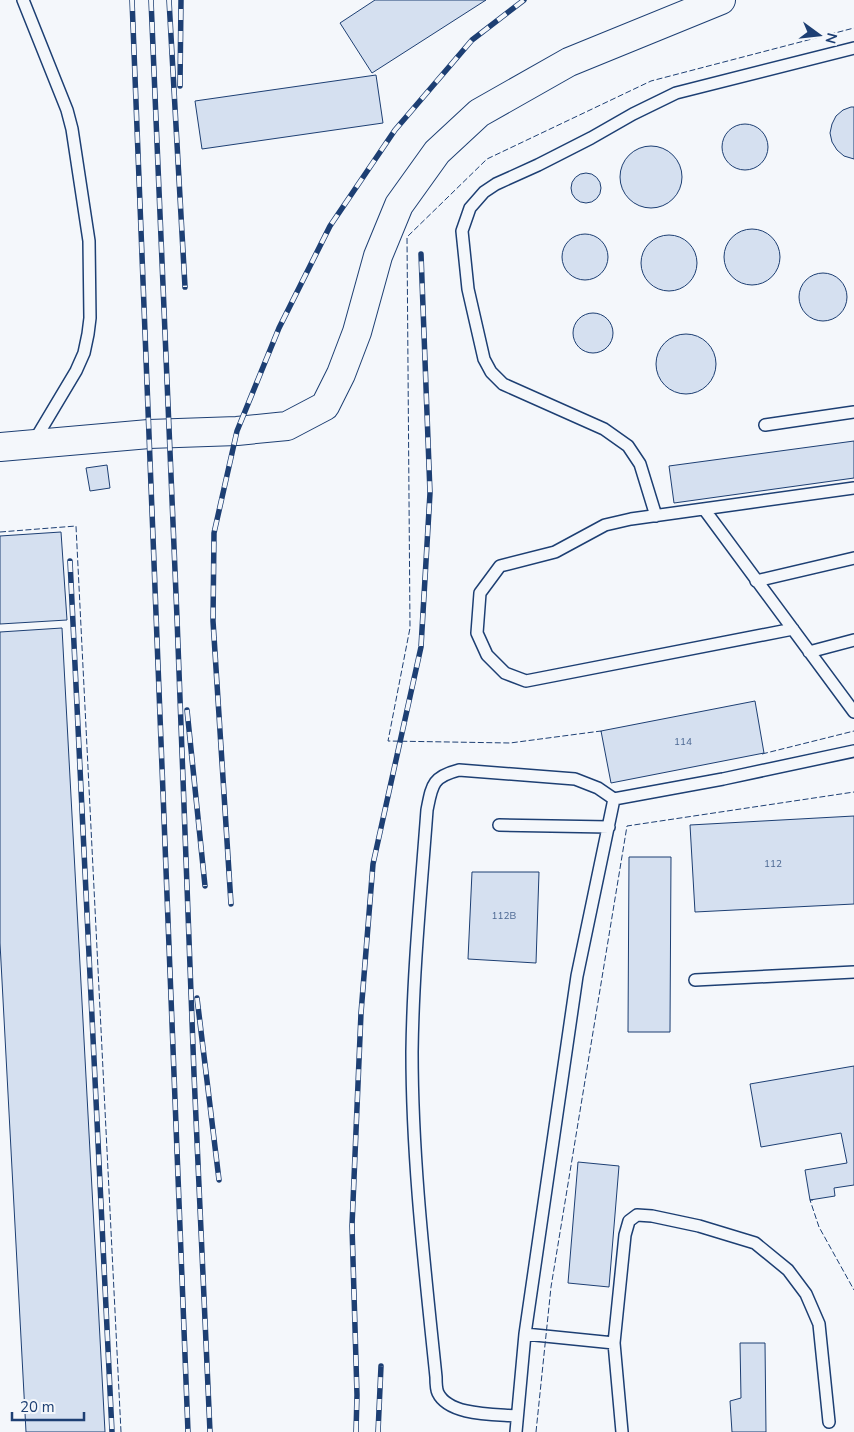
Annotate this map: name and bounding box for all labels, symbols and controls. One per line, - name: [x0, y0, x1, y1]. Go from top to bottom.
- north arrow: [794, 10, 844, 60]
- text: N: [821, 31, 842, 46]
- house number: 114: [674, 735, 692, 749]
- house number: 112: [764, 857, 782, 871]
- house number: 112В: [492, 909, 517, 923]
- scale bar: [12, 1390, 85, 1422]
- text: 20 m: [20, 1397, 55, 1417]

